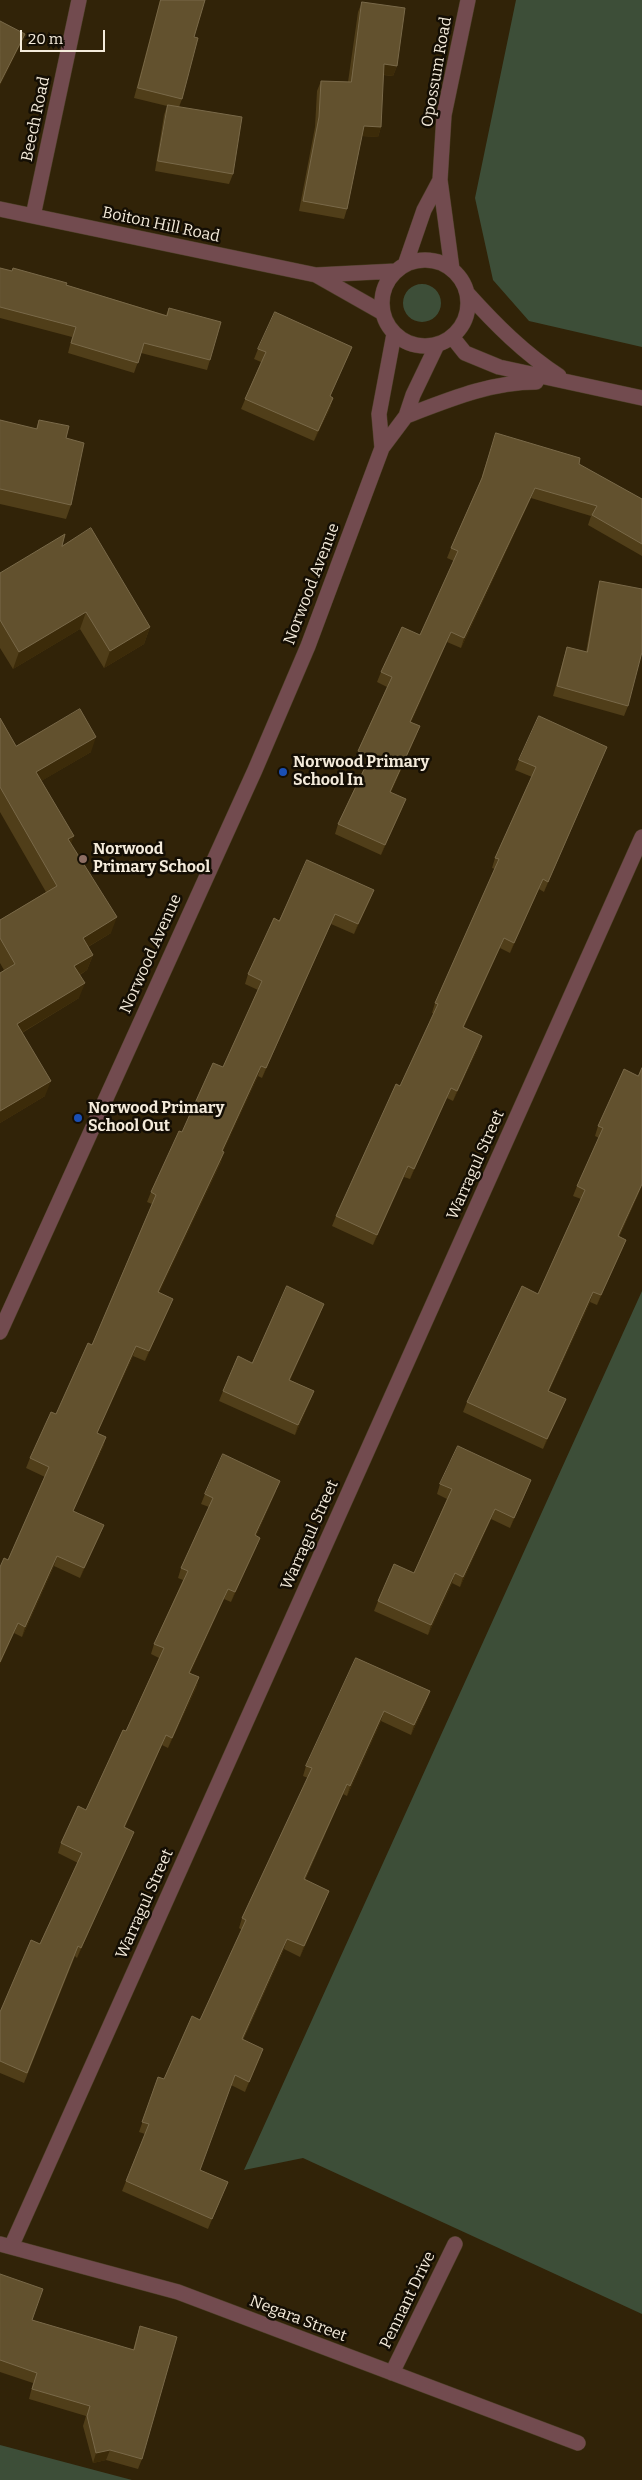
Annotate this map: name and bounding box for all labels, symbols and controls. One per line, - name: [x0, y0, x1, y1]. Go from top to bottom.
- street label: Opossum Road: [418, 15, 456, 129]
- scale bar: [22, 20, 108, 52]
- text: 20 m: [28, 30, 63, 48]
- street label: Beech Road: [18, 75, 54, 163]
- street label: Boiton Hill Road: [100, 203, 222, 247]
- street label: Norwood Avenue: [280, 521, 344, 647]
- place label: Norwood Primary School In: [293, 753, 429, 791]
- marker: Norwood Primary School In: [277, 766, 289, 778]
- place label: Norwood Primary School: [93, 840, 210, 878]
- marker: Norwood Primary School: [77, 853, 89, 865]
- street label: Norwood Avenue: [116, 891, 186, 1017]
- place label: Norwood Primary School Out: [88, 1099, 224, 1137]
- street label: Warragul Street: [443, 1107, 509, 1223]
- marker: Norwood Primary School Out: [72, 1112, 84, 1124]
- street label: Warragul Street: [277, 1477, 343, 1593]
- street label: Warragul Street: [112, 1846, 178, 1962]
- street label: Pennant Drive: [376, 2248, 440, 2352]
- street label: Negara Street: [247, 2292, 349, 2346]

